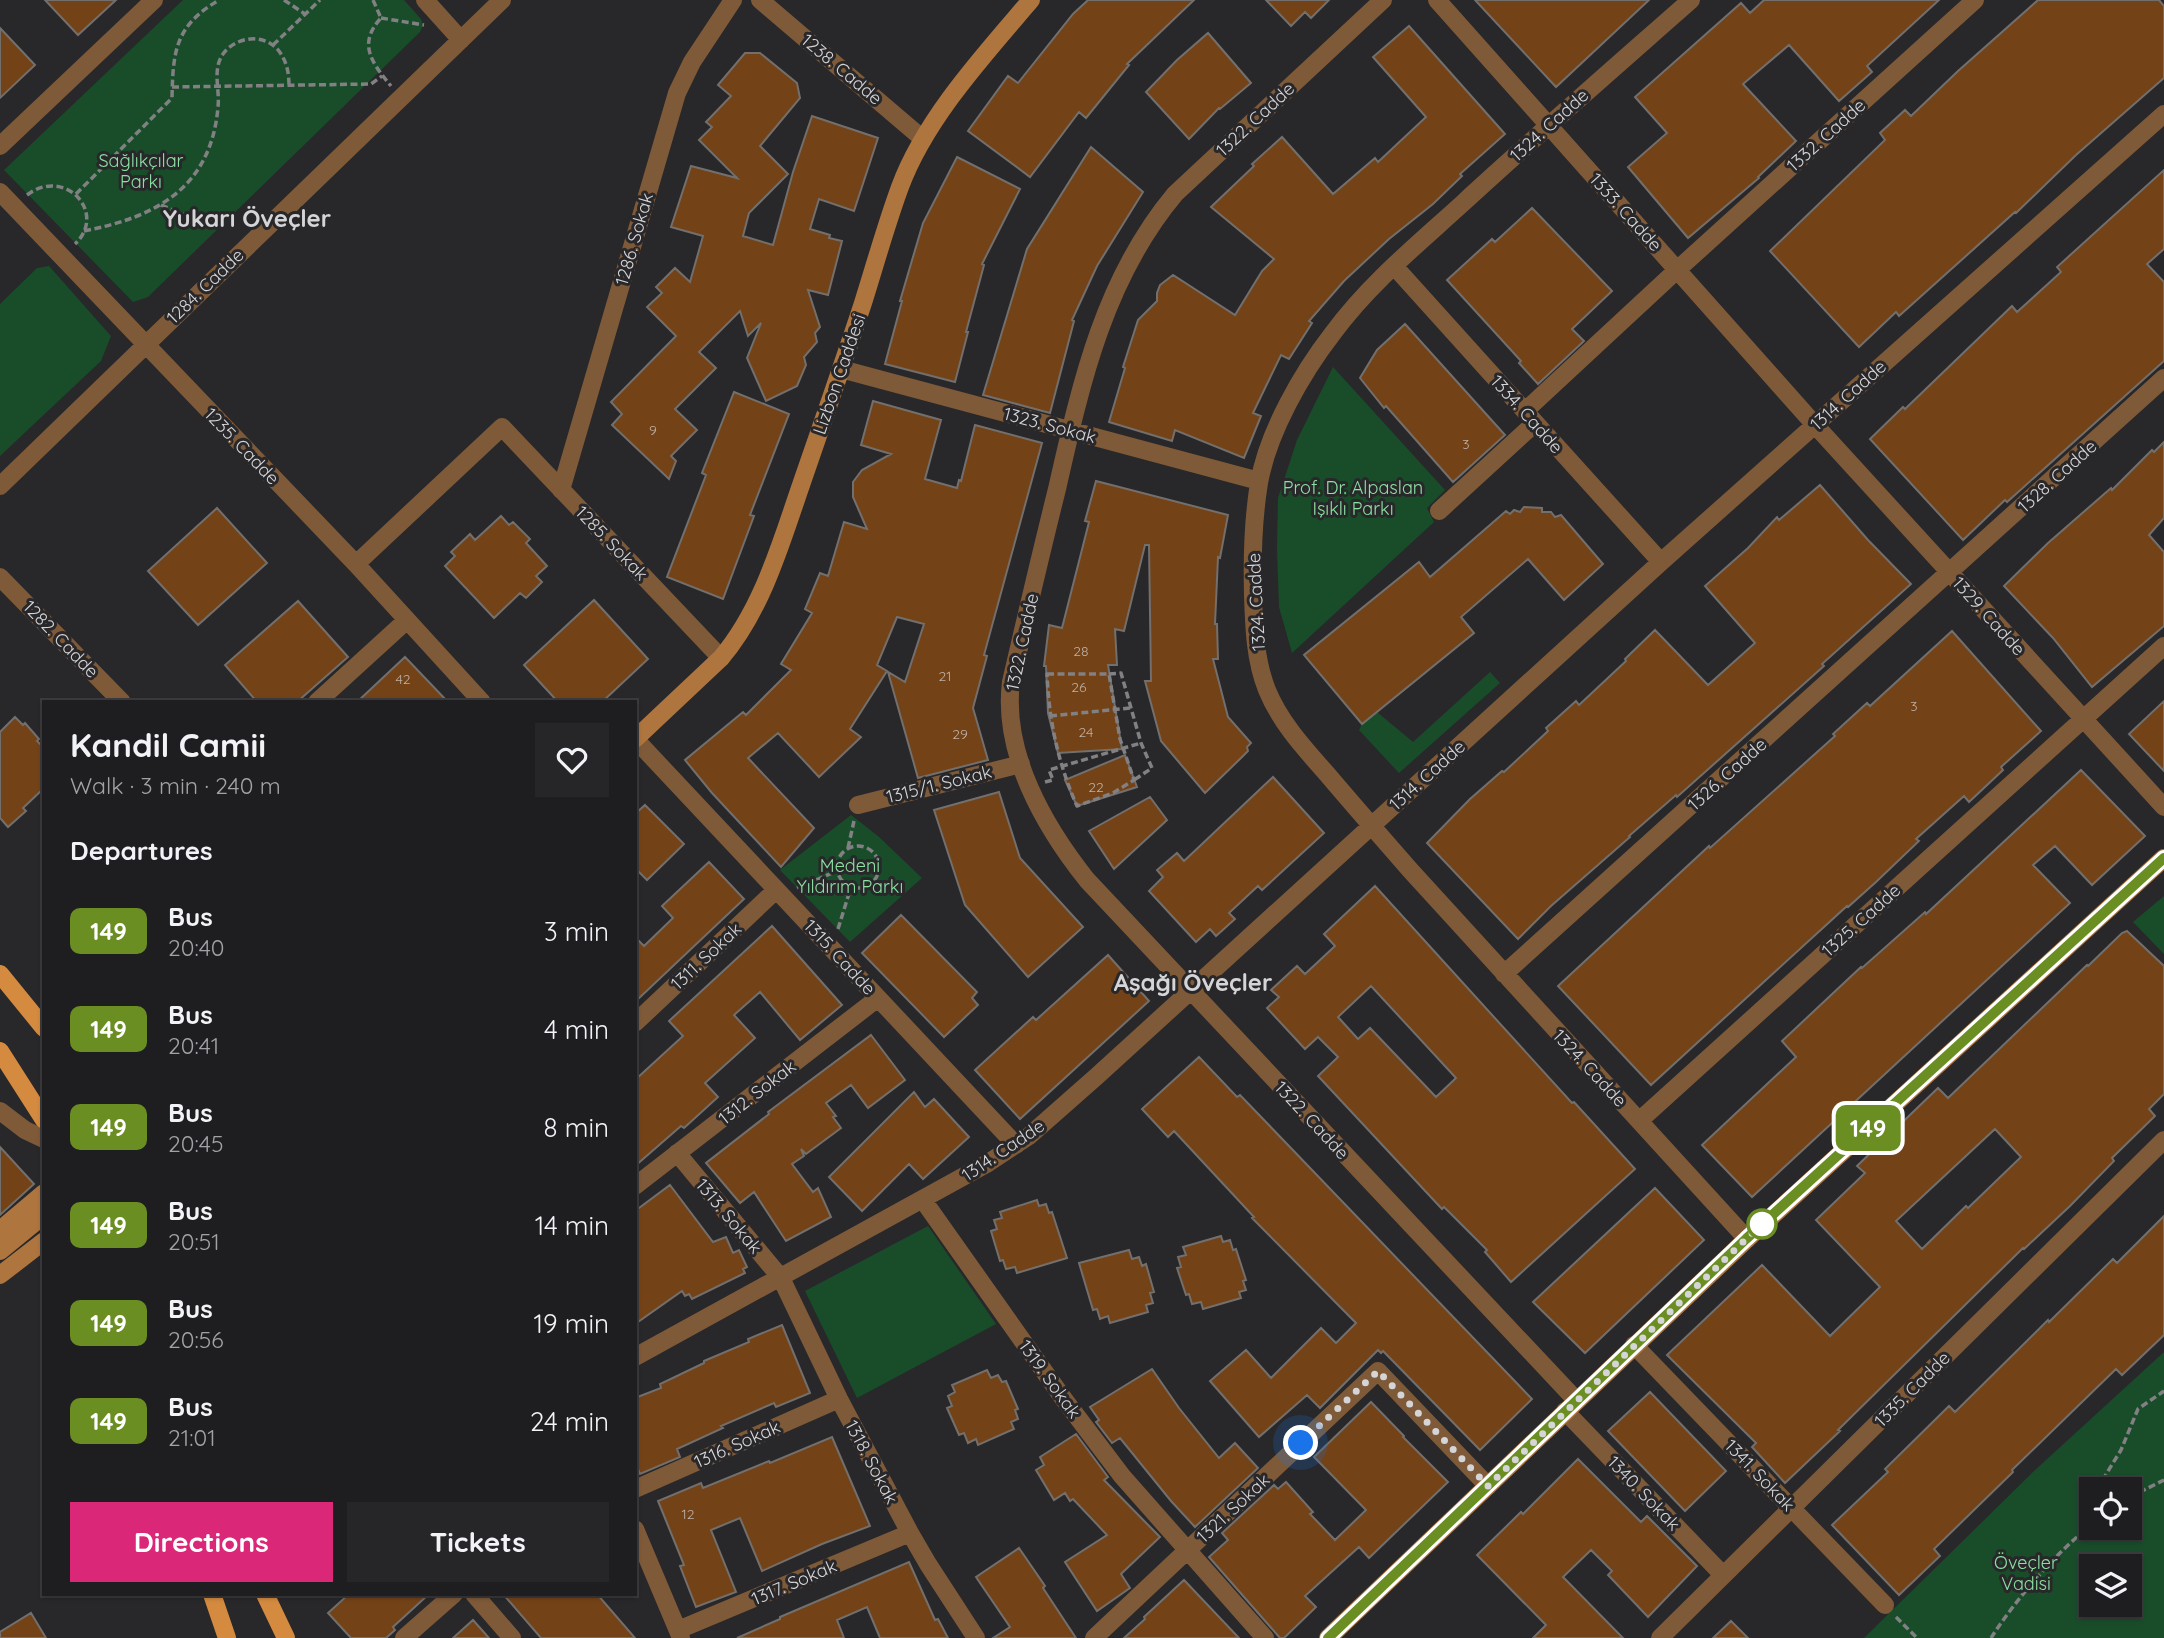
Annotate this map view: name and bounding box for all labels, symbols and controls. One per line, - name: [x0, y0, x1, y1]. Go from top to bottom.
- street label: 1238. Cadde: [797, 28, 887, 110]
- street label: 1322. Cadde: [1211, 77, 1299, 161]
- street label: 1324. Cadde: [1505, 84, 1593, 166]
- street label: 1332. Cadde: [1782, 94, 1870, 176]
- park label: Sağlıkçılar Parkı: [98, 149, 184, 193]
- street label: 1333. Cadde: [1585, 168, 1667, 256]
- street label: 1286. Sokak: [610, 190, 658, 288]
- district label: Yukarı Öveçler: [163, 203, 331, 233]
- street label: 1284. Cadde: [162, 243, 248, 329]
- street label: Lizbon Caddesi: [808, 311, 870, 437]
- street label: 1314. Cadde: [1805, 355, 1891, 435]
- street label: 1334. Cadde: [1486, 370, 1568, 458]
- street label: 1323. Sokak: [1001, 402, 1099, 448]
- street label: 1235. Cadde: [200, 403, 284, 489]
- house number: 9: [649, 421, 657, 439]
- street label: 1328. Cadde: [2013, 434, 2101, 518]
- house number: 3: [1462, 435, 1470, 453]
- park label: Prof. Dr. Alpaslan Işıklı Parkı: [1283, 476, 1423, 520]
- street label: 1285. Sokak: [571, 501, 653, 585]
- street label: 1324. Cadde: [1242, 552, 1270, 652]
- street label: 1329. Cadde: [1948, 572, 2030, 660]
- street label: 1322. Cadde: [1000, 591, 1044, 693]
- street label: 1282. Cadde: [18, 595, 104, 683]
- house number: 28: [1073, 642, 1089, 660]
- house number: 21: [939, 667, 951, 685]
- house number: 42: [395, 670, 411, 688]
- house number: 26: [1071, 678, 1087, 696]
- house number: 3: [1910, 697, 1918, 715]
- button: heart: [535, 723, 609, 797]
- house number: 24: [1079, 723, 1093, 741]
- text: Kandil Camii: [70, 724, 266, 765]
- house number: 29: [952, 725, 968, 743]
- street label: 1326. Cadde: [1683, 732, 1771, 816]
- street label: 1314. Cadde: [1384, 735, 1470, 815]
- street label: 1315/1. Sokak: [884, 760, 994, 808]
- text: Walk · 3 min · 240 m: [70, 771, 281, 800]
- house number: 22: [1088, 778, 1104, 796]
- text: Departures: [70, 834, 213, 867]
- park label: Medeni Yıldırım Parkı: [797, 854, 903, 898]
- street label: 1325. Cadde: [1817, 879, 1905, 961]
- text: Bus: [168, 900, 213, 933]
- street label: 1315. Cadde: [799, 914, 881, 1000]
- text: 3 min: [544, 915, 609, 948]
- text: 149: [90, 916, 127, 946]
- street label: 1311. Sokak: [666, 917, 746, 995]
- text: 20:40: [168, 933, 225, 962]
- district label: Aşağı Öveçler: [1114, 967, 1272, 997]
- text: Bus: [168, 998, 213, 1031]
- text: 4 min: [544, 1013, 609, 1046]
- text: 149: [90, 1014, 127, 1044]
- street label: 1324. Cadde: [1548, 1024, 1632, 1112]
- text: 20:41: [168, 1031, 219, 1060]
- street label: 1312. Sokak: [714, 1055, 800, 1129]
- street label: 1322. Cadde: [1270, 1076, 1354, 1164]
- text: Bus: [168, 1096, 213, 1129]
- line badge: 149: [1828, 1105, 1908, 1151]
- text: 8 min: [544, 1111, 609, 1144]
- text: 149: [90, 1112, 127, 1142]
- text: 149: [1850, 1113, 1886, 1143]
- street label: 1314. Cadde: [957, 1114, 1049, 1186]
- text: 20:45: [168, 1129, 224, 1158]
- street label: 1313. Sokak: [691, 1174, 767, 1258]
- text: Bus: [168, 1194, 213, 1227]
- text: 14 min: [535, 1209, 609, 1242]
- unlabelled marker: [1747, 1209, 1777, 1239]
- text: 149: [90, 1210, 127, 1240]
- text: 20:51: [168, 1227, 220, 1256]
- text: Bus: [168, 1292, 213, 1325]
- text: 19 min: [533, 1307, 609, 1340]
- text: 149: [90, 1308, 127, 1338]
- text: 20:56: [168, 1325, 224, 1354]
- street label: 1319. Sokak: [1014, 1335, 1086, 1423]
- street label: 1335. Cadde: [1869, 1346, 1955, 1432]
- text: Bus: [168, 1390, 213, 1423]
- text: 24 min: [530, 1405, 609, 1438]
- text: 149: [90, 1406, 127, 1436]
- street label: 1316. Sokak: [690, 1415, 784, 1473]
- street label: 1318. Sokak: [840, 1416, 904, 1508]
- text: 21:01: [168, 1423, 216, 1452]
- your location: [1283, 1425, 1318, 1460]
- street label: 1341. Sokak: [1720, 1434, 1800, 1516]
- street label: 1340. Sokak: [1603, 1451, 1685, 1535]
- street label: 1321. Sokak: [1192, 1468, 1274, 1548]
- map controls: [2079, 1477, 2142, 1617]
- button: locate: [2079, 1477, 2142, 1540]
- button: Directions: [70, 1502, 333, 1582]
- button: Tickets: [347, 1502, 609, 1582]
- house number: 12: [682, 1505, 695, 1523]
- park label: Öveçler Vadisi: [1994, 1551, 2058, 1595]
- street label: 1317. Sokak: [748, 1554, 840, 1610]
- button: layers: [2079, 1554, 2142, 1617]

